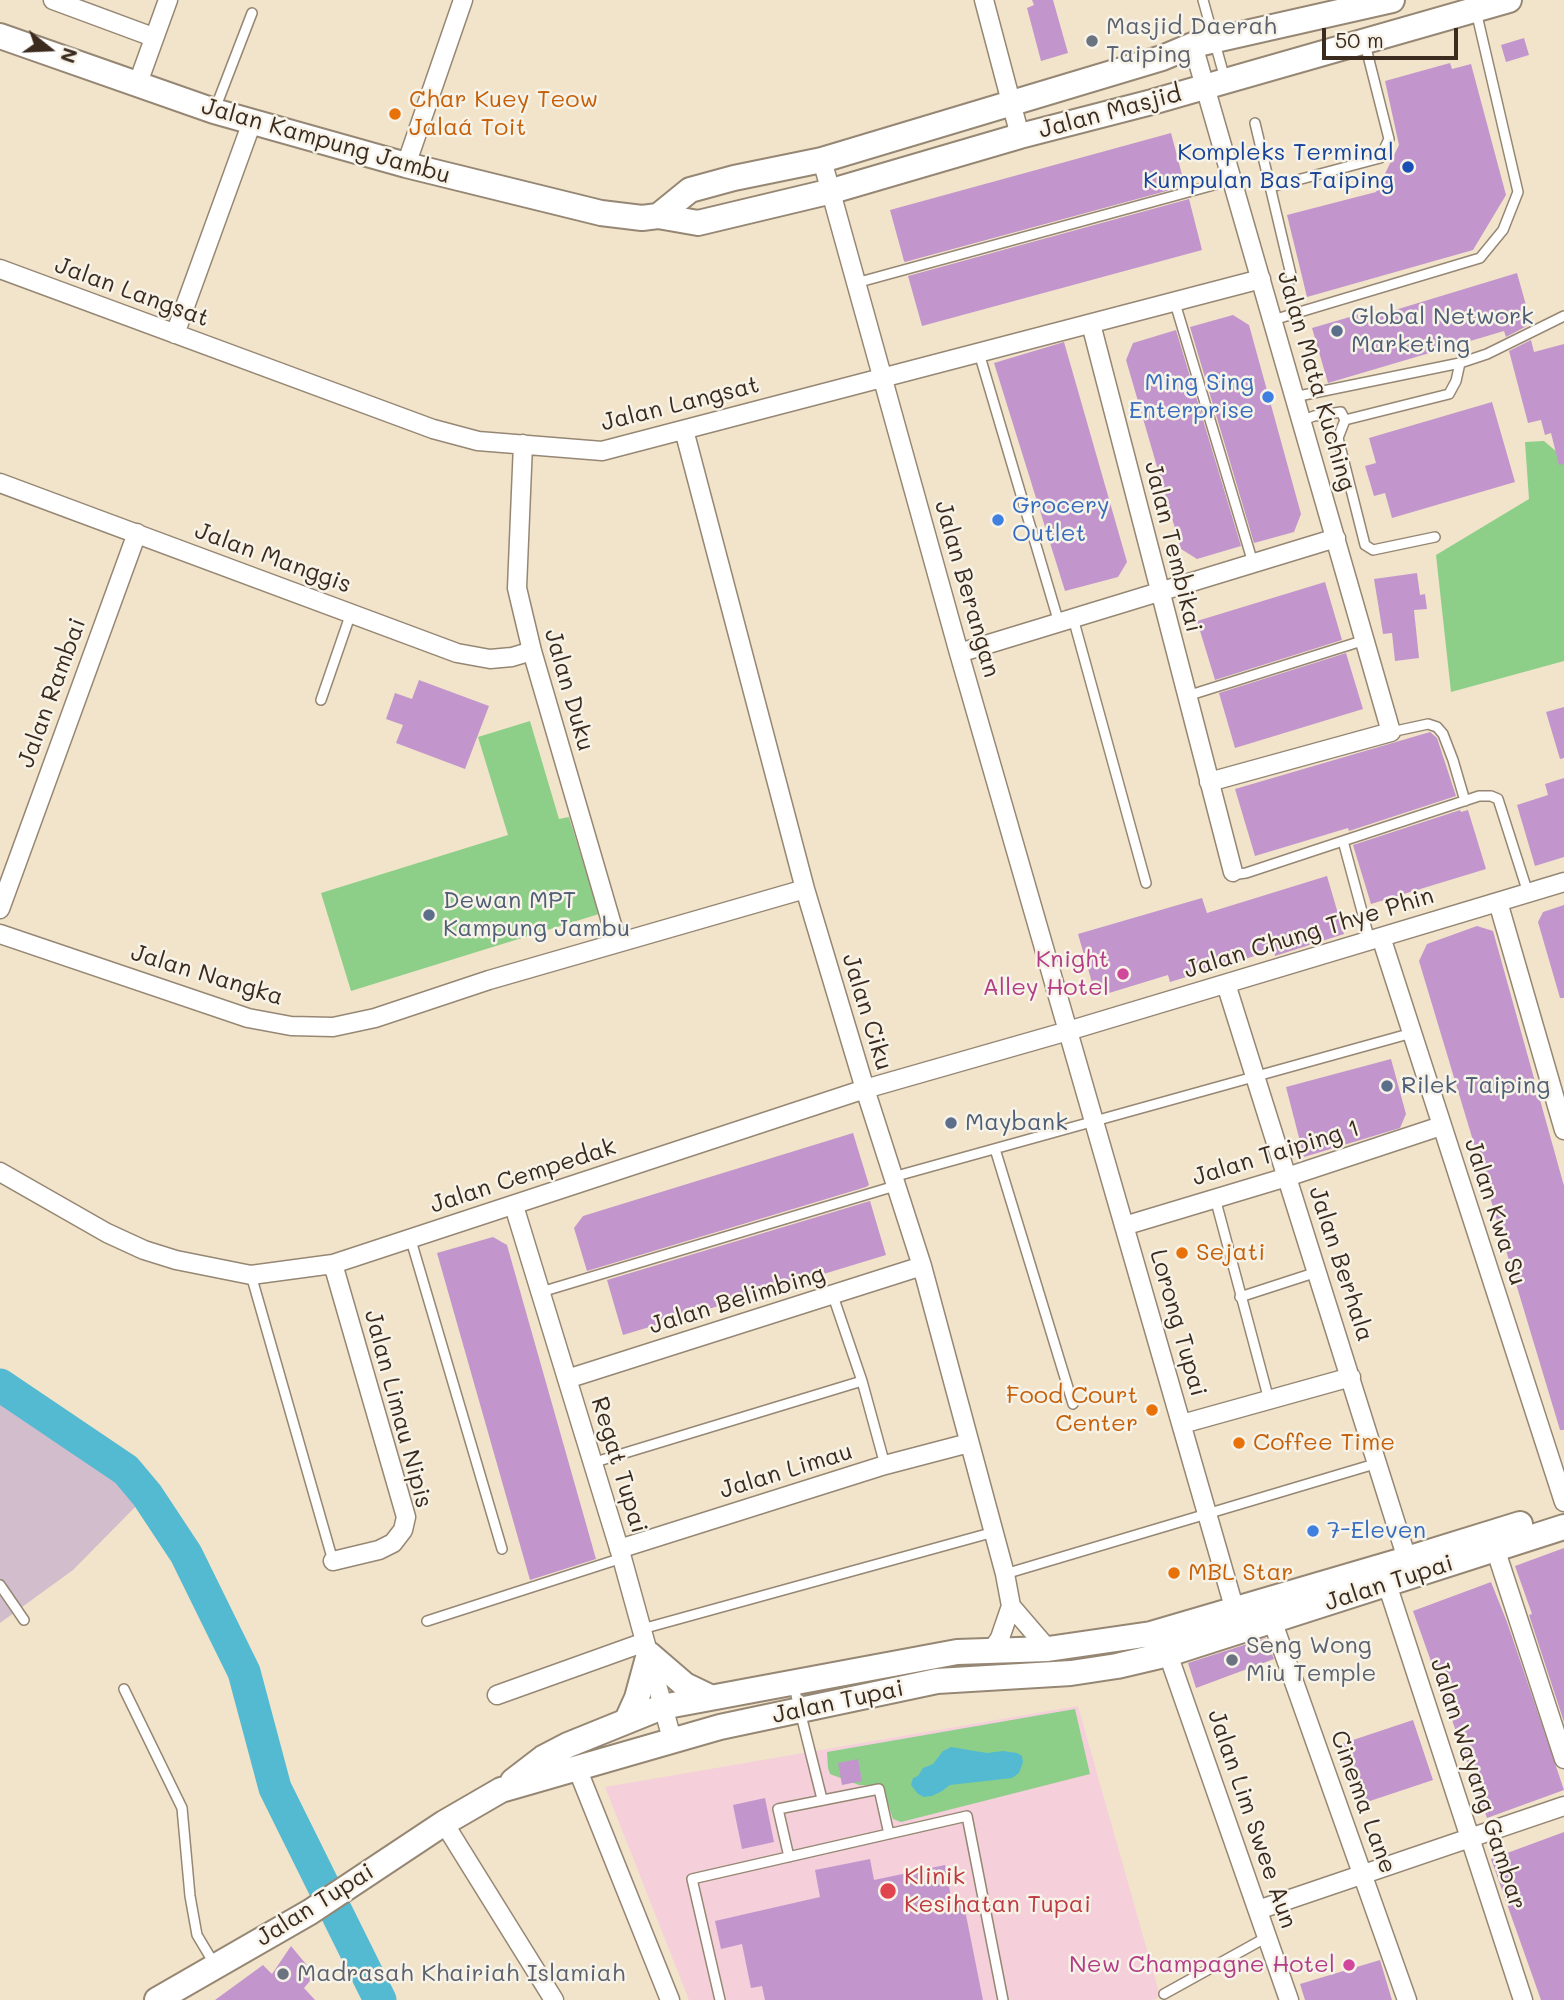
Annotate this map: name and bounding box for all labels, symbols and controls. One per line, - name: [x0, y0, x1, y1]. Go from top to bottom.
- place label: Masjid Daerah Taiping: [1106, 13, 1277, 69]
- north arrow: [14, 14, 84, 84]
- scale bar: [1326, 14, 1462, 58]
- text: 50 m: [1335, 26, 1384, 53]
- marker: Masjid Daerah Taiping: [1084, 33, 1100, 49]
- text: N: [55, 45, 84, 66]
- street label: Jalan Masjid: [1036, 79, 1184, 145]
- place label: Char Kuey Teow Jalaá Toit: [409, 86, 598, 142]
- street label: Jalan Kampung Jambu: [198, 92, 454, 190]
- marker: Char Kuey Teow Jalaá Toit: [387, 106, 403, 122]
- place label: Kompleks Terminal Kumpulan Bas Taiping: [1143, 139, 1394, 195]
- marker: Kompleks Terminal Kumpulan Bas Taiping: [1400, 159, 1416, 175]
- street label: Jalan Langsat: [51, 251, 213, 333]
- street label: Jalan Mata Kuching: [1271, 268, 1361, 494]
- place label: Global Network Marketing: [1351, 303, 1534, 359]
- marker: Global Network Marketing: [1329, 323, 1345, 339]
- place label: Ming Sing Enterprise: [1129, 369, 1254, 425]
- street label: Jalan Langsat: [598, 370, 762, 438]
- marker: Ming Sing Enterprise: [1260, 389, 1276, 405]
- street label: Jalan Tembikai: [1138, 459, 1208, 635]
- place label: Grocery Outlet: [1012, 492, 1110, 548]
- street label: Jalan Berangan: [928, 497, 1006, 681]
- marker: Grocery Outlet: [990, 512, 1006, 528]
- street label: Jalan Manggis: [191, 516, 355, 600]
- street label: Jalan Rambai: [12, 614, 92, 772]
- street label: Jalan Duku: [538, 626, 600, 754]
- street label: Jalan Chung Thye Phin: [1181, 881, 1437, 985]
- place label: Dewan MPT Kampung Jambu: [443, 887, 630, 943]
- marker: Dewan MPT Kampung Jambu: [421, 907, 437, 923]
- street label: Jalan Nangka: [127, 938, 287, 1012]
- place label: Knight Alley Hotel: [982, 946, 1109, 1002]
- street label: Jalan Ciku: [836, 950, 898, 1074]
- marker: Knight Alley Hotel: [1115, 966, 1131, 982]
- place label: Rilek Taiping: [1401, 1072, 1550, 1100]
- marker: Rilek Taiping: [1379, 1078, 1395, 1094]
- place label: Maybank: [965, 1109, 1068, 1137]
- street label: Jalan Taiping 1: [1189, 1114, 1363, 1192]
- marker: Maybank: [943, 1115, 959, 1131]
- street label: Jalan Cempedak: [426, 1132, 620, 1220]
- street label: Jalan Kwa Su: [1458, 1135, 1532, 1289]
- street label: Jalan Berhala: [1302, 1183, 1380, 1345]
- place label: Sejati: [1196, 1239, 1265, 1267]
- marker: Sejati: [1174, 1245, 1190, 1261]
- street label: Lorong Tupai: [1143, 1246, 1213, 1400]
- street label: Jalan Belimbing: [646, 1260, 828, 1340]
- street label: Jalan Limau Nipis: [358, 1307, 438, 1511]
- place label: Food Court Center: [1006, 1382, 1138, 1438]
- street label: Regat Tupai: [585, 1393, 653, 1537]
- marker: Food Court Center: [1144, 1402, 1160, 1418]
- place label: Coffee Time: [1253, 1429, 1395, 1457]
- marker: Coffee Time: [1231, 1435, 1247, 1451]
- street label: Jalan Limau: [716, 1437, 856, 1505]
- place label: 7-Eleven: [1327, 1517, 1426, 1545]
- marker: 7-Eleven: [1305, 1523, 1321, 1539]
- street label: Jalan Tupai: [1321, 1549, 1457, 1617]
- place label: MBL Star: [1188, 1559, 1293, 1587]
- marker: MBL Star: [1166, 1565, 1182, 1581]
- place label: Seng Wong Miu Temple: [1246, 1632, 1376, 1688]
- marker: Seng Wong Miu Temple: [1224, 1652, 1240, 1668]
- street label: Jalan Wayang Gambar: [1424, 1655, 1532, 1913]
- street label: Jalan Tupai: [770, 1674, 906, 1730]
- street label: Jalan Lim Swee Aun: [1201, 1706, 1303, 1932]
- street label: Cinema Lane: [1324, 1727, 1402, 1877]
- street label: Jalan Tupai: [251, 1857, 379, 1953]
- place label: Klinik Kesihatan Tupai: [904, 1863, 1091, 1919]
- marker: Klinik Kesihatan Tupai: [878, 1881, 898, 1901]
- place label: New Champagne Hotel: [1069, 1951, 1335, 1979]
- marker: New Champagne Hotel: [1341, 1957, 1357, 1973]
- place label: Madrasah Khairiah Islamiah: [297, 1960, 625, 1988]
- marker: Madrasah Khairiah Islamiah: [275, 1966, 291, 1982]

